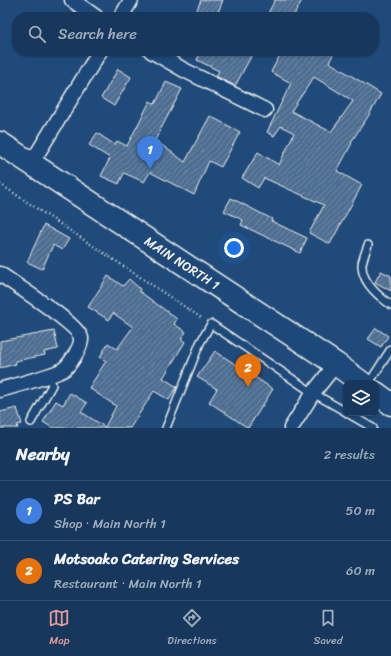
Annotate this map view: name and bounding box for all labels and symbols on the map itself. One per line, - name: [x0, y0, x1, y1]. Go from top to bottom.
- pin: 1: [137, 136, 163, 169]
- street label: MAIN NORTH 1: [140, 230, 225, 296]
- your location: [224, 238, 244, 258]
- pin: 2: [235, 354, 261, 387]

